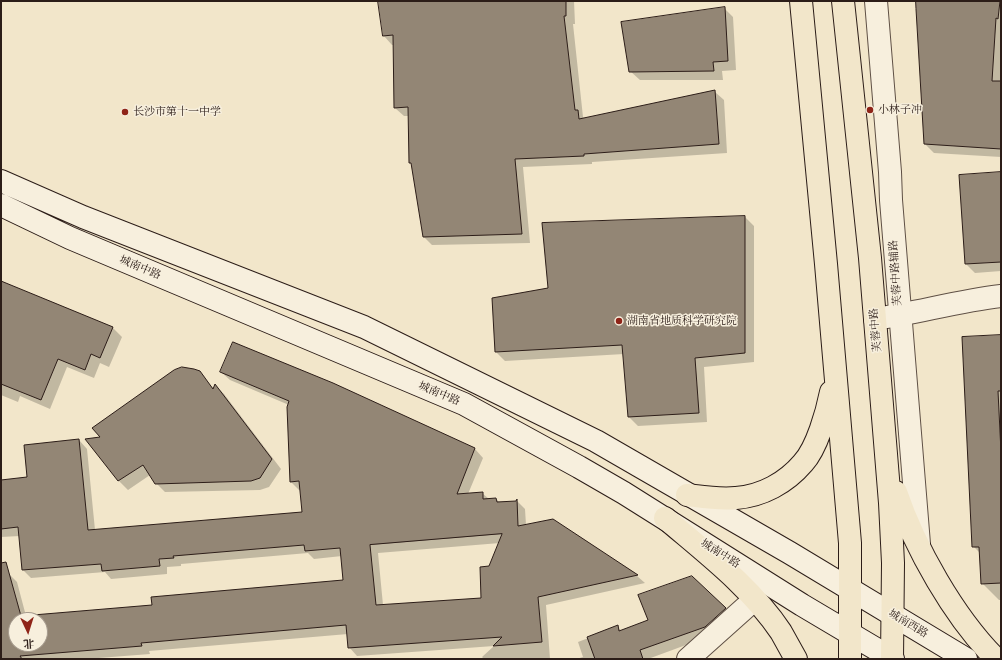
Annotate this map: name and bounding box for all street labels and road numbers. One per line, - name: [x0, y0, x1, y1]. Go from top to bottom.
- street label: 芙蓉中路辅路: [887, 240, 905, 306]
- street label: 城南中路: [117, 253, 163, 283]
- street label: 芙蓉中路: [868, 308, 884, 352]
- street label: 城南中路: [416, 379, 462, 409]
- street label: 城南中路: [698, 537, 742, 571]
- street label: 城南西路: [886, 607, 930, 641]

